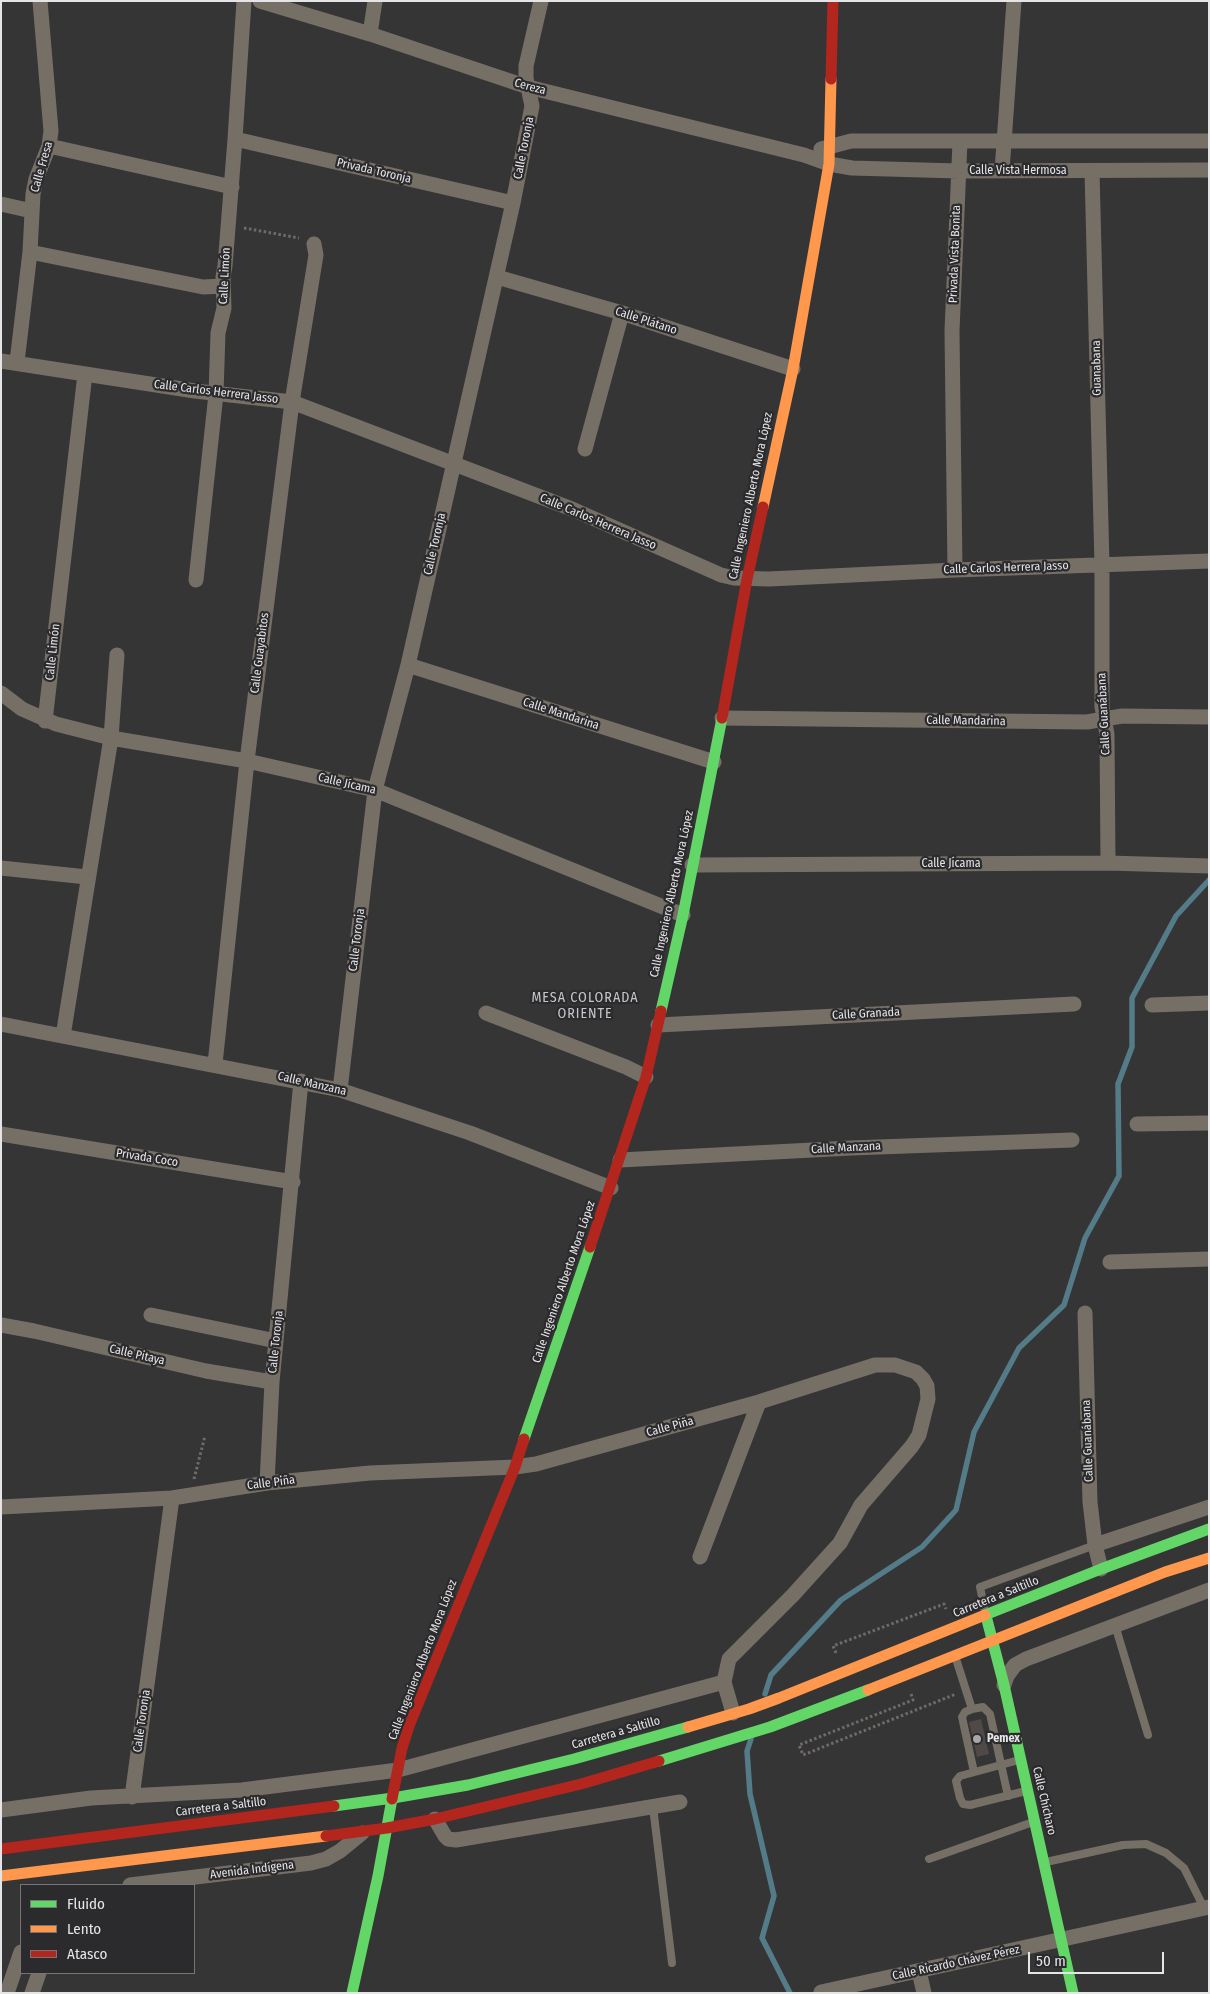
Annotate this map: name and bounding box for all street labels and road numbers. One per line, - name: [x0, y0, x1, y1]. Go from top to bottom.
- street label: Cereza: [513, 76, 547, 98]
- street label: Calle Toronja: [511, 116, 537, 180]
- street label: Calle Fresa: [28, 140, 56, 194]
- street label: Privada Toronja: [335, 155, 413, 187]
- street label: Calle Vista Hermosa: [969, 164, 1067, 178]
- street label: Privada Vista Bonita: [946, 205, 964, 303]
- street label: Calle Limón: [216, 247, 234, 305]
- street label: Calle Plátano: [613, 304, 679, 338]
- street label: Guanabana: [1089, 340, 1105, 396]
- street label: Calle Carlos Herrera Jasso: [153, 377, 279, 407]
- street label: Calle Ingeniero Alberto Mora López: [726, 411, 776, 581]
- street label: Calle Carlos Herrera Jasso: [537, 491, 659, 553]
- street label: Calle Toronja: [421, 512, 449, 576]
- street label: Calle Carlos Herrera Jasso: [943, 559, 1069, 577]
- street label: Calle Guayabitos: [248, 612, 272, 694]
- street label: Calle Limón: [43, 623, 63, 681]
- street label: Calle Guanábana: [1095, 673, 1113, 755]
- street label: Calle Mandarina: [521, 695, 601, 733]
- street label: Calle Mandarina: [926, 713, 1006, 729]
- street label: Calle Jícama: [317, 770, 377, 798]
- street label: Calle Ingeniero Alberto Mora López: [647, 809, 697, 979]
- street label: Calle Jícama: [921, 857, 981, 871]
- street label: Calle Toronja: [346, 908, 368, 972]
- street label: Calle Granada: [832, 1005, 900, 1023]
- street label: Calle Manzana: [276, 1069, 348, 1099]
- street label: Calle Manzana: [811, 1139, 881, 1157]
- street label: Privada Coco: [115, 1146, 179, 1170]
- street label: Calle Ingeniero Alberto Mora López: [529, 1199, 599, 1365]
- street label: Calle Toronja: [266, 1310, 286, 1374]
- street label: Calle Pitaya: [108, 1342, 166, 1368]
- street label: Calle Guanábana: [1079, 1400, 1097, 1482]
- street label: Calle Piña: [645, 1414, 695, 1440]
- street label: Calle Piña: [246, 1473, 296, 1493]
- street label: Carretera a Saltillo: [951, 1573, 1041, 1621]
- street label: Calle Ingeniero Alberto Mora López: [386, 1578, 460, 1742]
- street label: Calle Toronja: [130, 1689, 154, 1753]
- street label: Carretera a Saltillo: [570, 1714, 662, 1752]
- street label: Calle Chícharo: [1029, 1765, 1059, 1837]
- street label: Carretera a Saltillo: [175, 1794, 267, 1820]
- street label: Avenida Indígena: [209, 1858, 295, 1882]
- street label: Calle Ricardo Chávez Pérez: [891, 1942, 1021, 1984]

